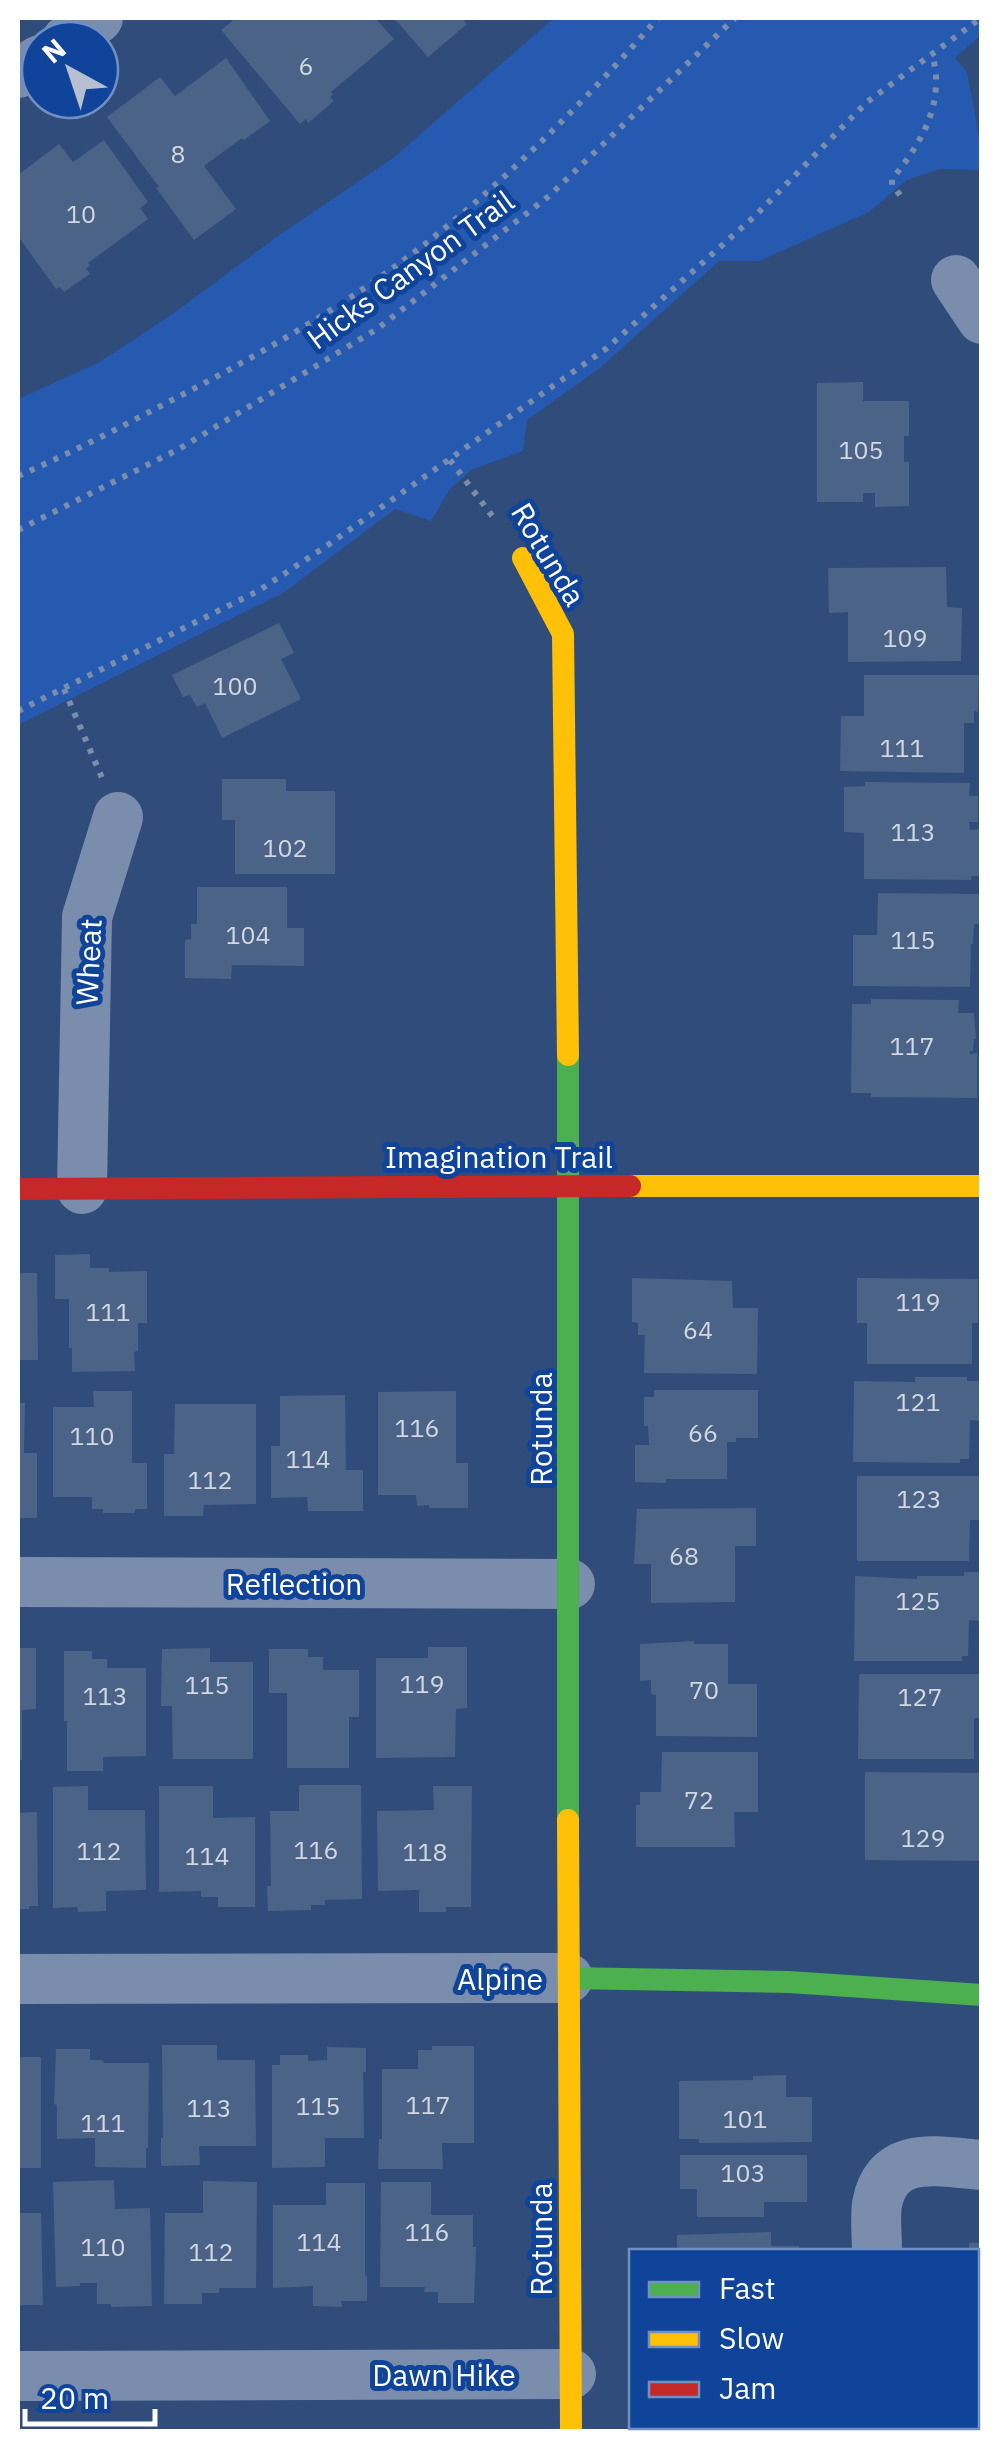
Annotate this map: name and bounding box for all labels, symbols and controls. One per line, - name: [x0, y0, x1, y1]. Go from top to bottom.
- north arrow: [20, 20, 120, 120]
- text: N: [34, 30, 73, 71]
- house number: 6: [298, 49, 314, 82]
- house number: 8: [170, 137, 186, 170]
- street label: Hicks Canyon Trail: [299, 181, 521, 357]
- house number: 10: [66, 197, 96, 230]
- house number: 105: [838, 433, 884, 466]
- street label: Rotunda: [503, 495, 595, 613]
- house number: 109: [882, 621, 928, 654]
- house number: 100: [212, 669, 258, 702]
- house number: 111: [879, 731, 925, 764]
- house number: 113: [890, 815, 936, 848]
- house number: 102: [262, 831, 308, 864]
- street label: Wheat: [66, 918, 110, 1006]
- house number: 104: [225, 918, 271, 951]
- house number: 115: [890, 923, 936, 956]
- house number: 117: [889, 1029, 935, 1062]
- street label: Imagination Trail: [385, 1137, 613, 1176]
- house number: 119: [895, 1285, 941, 1318]
- house number: 111: [85, 1295, 131, 1328]
- house number: 64: [683, 1313, 713, 1346]
- street label: Rotunda: [521, 1372, 560, 1486]
- house number: 121: [895, 1385, 941, 1418]
- house number: 116: [394, 1411, 440, 1444]
- house number: 66: [688, 1416, 718, 1449]
- house number: 110: [69, 1419, 115, 1452]
- house number: 114: [285, 1442, 331, 1475]
- house number: 112: [187, 1463, 233, 1496]
- house number: 123: [896, 1482, 942, 1515]
- house number: 68: [669, 1539, 699, 1572]
- street label: Reflection: [226, 1564, 362, 1603]
- house number: 125: [895, 1584, 941, 1617]
- house number: 119: [399, 1667, 445, 1700]
- house number: 115: [184, 1668, 230, 1701]
- house number: 70: [689, 1673, 719, 1706]
- house number: 113: [82, 1679, 128, 1712]
- house number: 127: [897, 1680, 943, 1713]
- house number: 72: [684, 1783, 714, 1816]
- house number: 129: [900, 1821, 946, 1854]
- house number: 116: [293, 1833, 339, 1866]
- house number: 112: [76, 1834, 122, 1867]
- house number: 118: [402, 1835, 448, 1868]
- house number: 114: [184, 1839, 230, 1872]
- street label: Alpine: [457, 1959, 543, 1998]
- house number: 117: [405, 2088, 451, 2121]
- house number: 115: [295, 2089, 341, 2122]
- house number: 113: [186, 2091, 232, 2124]
- house number: 101: [722, 2102, 768, 2135]
- house number: 111: [80, 2106, 126, 2139]
- house number: 103: [720, 2156, 766, 2189]
- street label: Rotunda: [521, 2182, 560, 2296]
- house number: 116: [404, 2215, 450, 2248]
- house number: 114: [296, 2225, 342, 2258]
- house number: 110: [80, 2230, 126, 2263]
- house number: 112: [188, 2235, 234, 2268]
- legend: [629, 2249, 979, 2429]
- text: Fast: [719, 2268, 776, 2307]
- text: Slow: [719, 2318, 784, 2357]
- street label: Dawn Hike: [372, 2355, 516, 2394]
- scale bar: [25, 2364, 155, 2426]
- text: Jam: [719, 2368, 777, 2407]
- text: 20 m: [40, 2378, 109, 2417]

